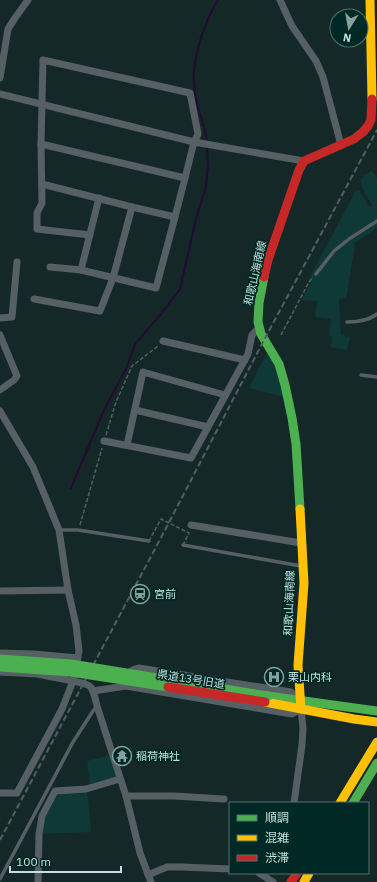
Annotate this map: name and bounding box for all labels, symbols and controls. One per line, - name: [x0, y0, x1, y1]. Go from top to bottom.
- north arrow: [329, 8, 369, 48]
- text: N: [342, 30, 352, 45]
- street label: 和歌山海南線: [241, 239, 269, 307]
- street label: 和歌山海南線: [281, 570, 297, 636]
- station icon: 宮前: [129, 583, 151, 605]
- place label: 宮前: [154, 587, 176, 601]
- hospital icon: 栗山内科: [263, 666, 285, 688]
- street label: 県道13号旧道: [156, 667, 226, 691]
- place label: 栗山内科: [288, 670, 332, 684]
- temple icon: 稲荷神社: [111, 745, 133, 767]
- place label: 稲荷神社: [136, 749, 180, 763]
- legend: [229, 802, 369, 874]
- text: 順調: [265, 810, 289, 825]
- text: 混雑: [265, 830, 289, 845]
- scale bar: [10, 848, 121, 874]
- text: 渋滞: [265, 850, 289, 865]
- text: 100 m: [16, 854, 51, 869]

